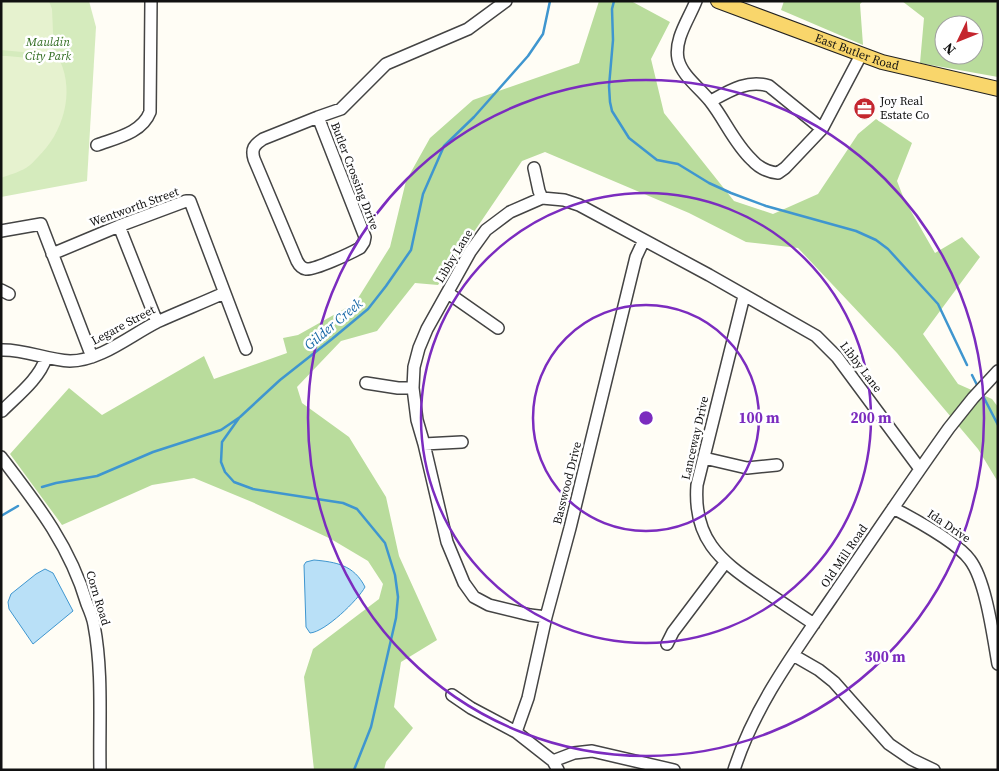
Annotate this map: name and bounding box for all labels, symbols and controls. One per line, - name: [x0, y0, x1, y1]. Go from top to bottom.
- north arrow: [934, 15, 984, 65]
- street label: East Butler Road: [813, 30, 901, 74]
- park label: Mauldin City Park: [25, 34, 71, 64]
- text: N: [939, 38, 960, 59]
- place label: Joy Real Estate Co: [879, 93, 930, 123]
- office icon: Joy Real Estate Co: [852, 96, 876, 120]
- street label: Butler Crossing Drive: [327, 120, 383, 232]
- street label: Wentworth Street: [87, 183, 181, 231]
- street label: Libby Lane: [432, 226, 476, 286]
- water label: Gilder Creek: [300, 293, 367, 354]
- street label: Legare Street: [88, 301, 158, 349]
- street label: Libby Lane: [836, 338, 886, 396]
- street label: Lanceway Drive: [678, 395, 712, 481]
- text: 100 m: [738, 407, 780, 428]
- text: 200 m: [850, 407, 892, 428]
- centre of rings: [637, 409, 655, 427]
- street label: Basswood Drive: [549, 440, 585, 526]
- street label: Ida Drive: [924, 506, 974, 546]
- street label: Old Mill Road: [817, 521, 871, 591]
- street label: Corn Road: [82, 569, 114, 628]
- text: 300 m: [864, 646, 906, 667]

